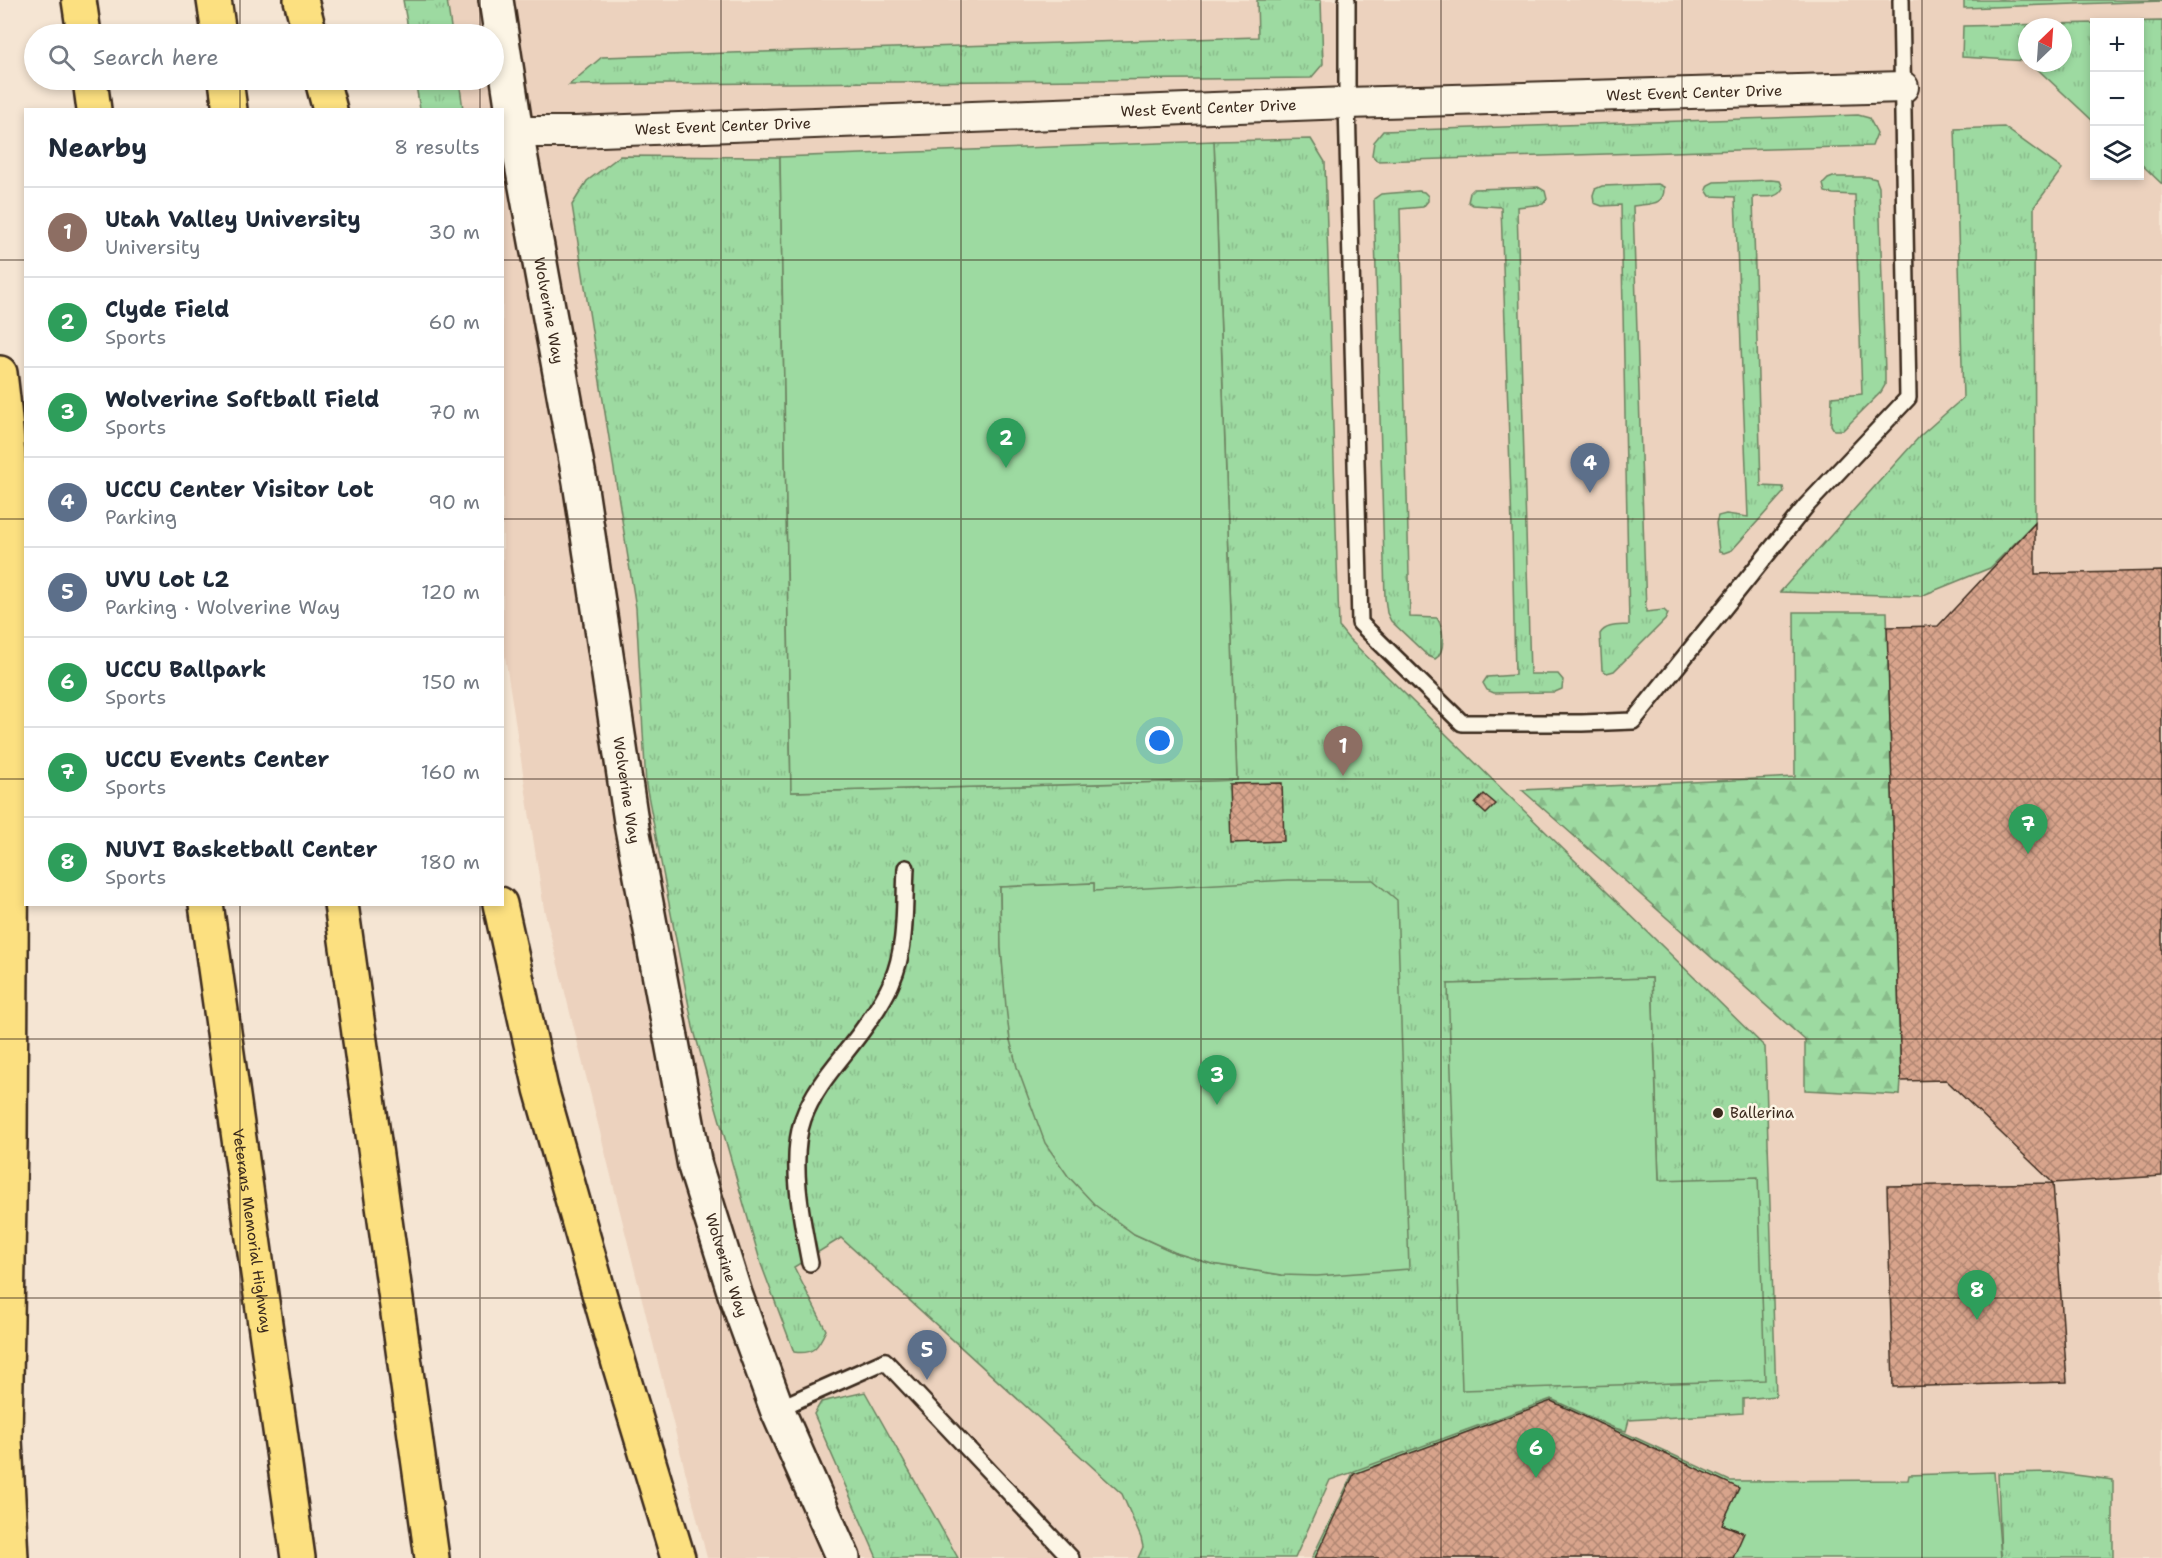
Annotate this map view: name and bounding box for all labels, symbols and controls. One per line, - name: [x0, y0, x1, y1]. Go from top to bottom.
- north arrow: [2018, 18, 2072, 72]
- map controls: [2090, 18, 2144, 180]
- button: +: [2090, 18, 2144, 72]
- search box: [24, 24, 504, 90]
- icon: search: [45, 41, 78, 74]
- text: Search here: [93, 43, 219, 72]
- button: −: [2090, 72, 2144, 126]
- street label: West Event Center Drive: [1606, 80, 1783, 106]
- street label: West Event Center Drive: [1120, 95, 1297, 121]
- street label: West Event Center Drive: [634, 113, 811, 140]
- button: layers: [2090, 126, 2144, 180]
- text: Nearby: [48, 130, 147, 165]
- text: 8 results: [394, 134, 480, 160]
- text: Utah Valley University: [105, 205, 361, 234]
- text: 1: [63, 219, 72, 245]
- text: 30 m: [428, 219, 480, 245]
- text: University: [105, 234, 201, 260]
- street label: Wolverine Way: [529, 256, 568, 366]
- text: Clyde Field: [105, 295, 229, 324]
- text: 2: [61, 309, 75, 335]
- text: 60 m: [428, 309, 480, 335]
- text: Sports: [105, 324, 166, 350]
- text: Wolverine Softball Field: [105, 385, 379, 414]
- text: 3: [61, 399, 75, 425]
- text: 70 m: [428, 399, 480, 425]
- text: Sports: [105, 414, 166, 440]
- pin: 2: [986, 418, 1026, 468]
- pin: 4: [1570, 444, 1610, 493]
- text: UCCU Center Visitor Lot: [105, 475, 374, 504]
- text: 4: [61, 489, 75, 515]
- text: 90 m: [428, 489, 480, 515]
- text: Parking: [105, 504, 177, 530]
- text: UVU Lot L2: [105, 565, 230, 594]
- text: 5: [61, 579, 74, 605]
- text: 120 m: [421, 579, 480, 605]
- text: Parking · Wolverine Way: [105, 594, 340, 620]
- text: UCCU Ballpark: [105, 655, 266, 684]
- text: 6: [61, 669, 75, 695]
- text: 150 m: [422, 669, 480, 695]
- text: Sports: [105, 684, 166, 710]
- your location: [1145, 726, 1174, 755]
- pin: 1: [1324, 726, 1362, 776]
- street label: Wolverine Way: [608, 735, 645, 845]
- text: UCCU Events Center: [105, 745, 329, 774]
- text: 7: [61, 759, 75, 785]
- text: 160 m: [421, 759, 480, 785]
- text: Sports: [105, 774, 166, 800]
- pin: 7: [2008, 804, 2048, 854]
- text: NUVI Basketball Center: [105, 835, 378, 864]
- text: 8: [61, 849, 75, 875]
- text: 180 m: [420, 849, 480, 875]
- text: Sports: [105, 864, 166, 890]
- pin: 3: [1198, 1056, 1236, 1105]
- place label: Ballerina: [1730, 1103, 1795, 1123]
- marker: Ballerina: [1711, 1106, 1725, 1120]
- street label: Veterans Memorial Highway: [228, 1127, 276, 1334]
- street label: Wolverine Way: [700, 1211, 753, 1320]
- pin: 8: [1958, 1270, 1996, 1320]
- pin: 5: [908, 1330, 946, 1380]
- pin: 6: [1516, 1428, 1556, 1478]

